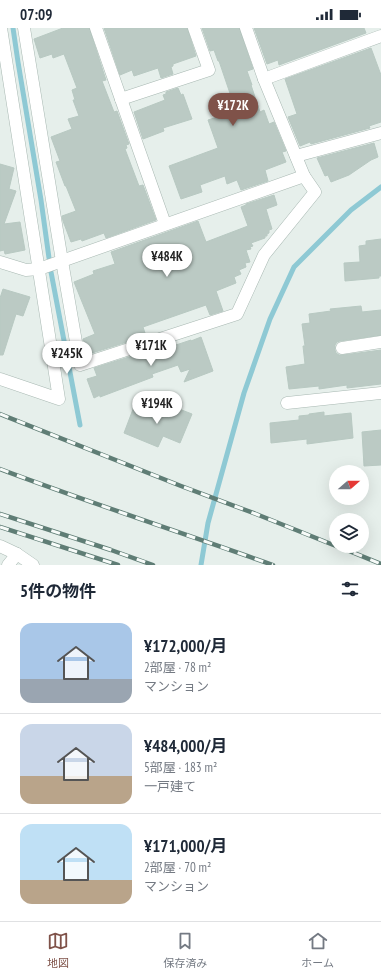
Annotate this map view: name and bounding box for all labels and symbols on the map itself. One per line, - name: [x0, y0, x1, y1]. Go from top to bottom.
- pin: ¥172K: [205, 93, 261, 127]
- pin: ¥484K: [139, 244, 195, 278]
- pin: ¥171K: [123, 333, 179, 367]
- pin: ¥245K: [39, 341, 95, 375]
- pin: ¥194K: [129, 391, 185, 425]
- north arrow: [329, 465, 369, 505]

